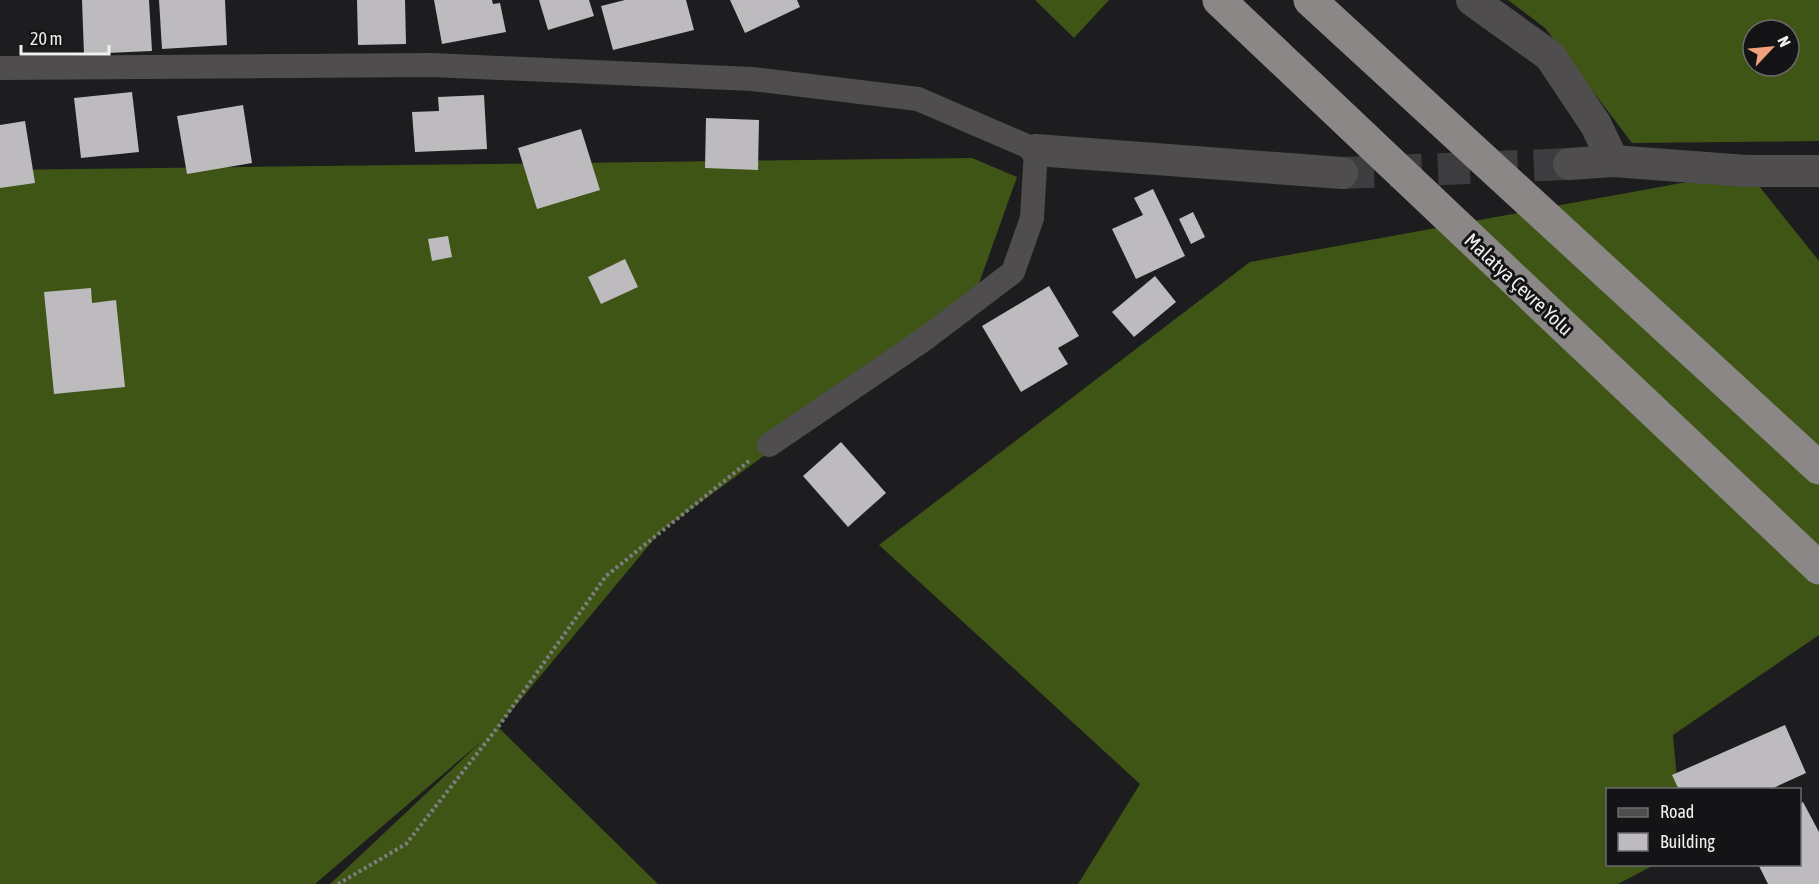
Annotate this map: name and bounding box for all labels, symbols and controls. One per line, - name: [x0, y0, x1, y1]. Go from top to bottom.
- scale bar: [21, 18, 110, 56]
- north arrow: [1741, 18, 1801, 78]
- text: 20 m: [30, 28, 62, 49]
- text: N: [1774, 33, 1795, 50]
- street label: Malatya Çevre Yolu: [1460, 228, 1578, 340]
- legend: [1606, 788, 1801, 866]
- text: Road: [1660, 801, 1694, 822]
- text: Building: [1660, 831, 1715, 852]

